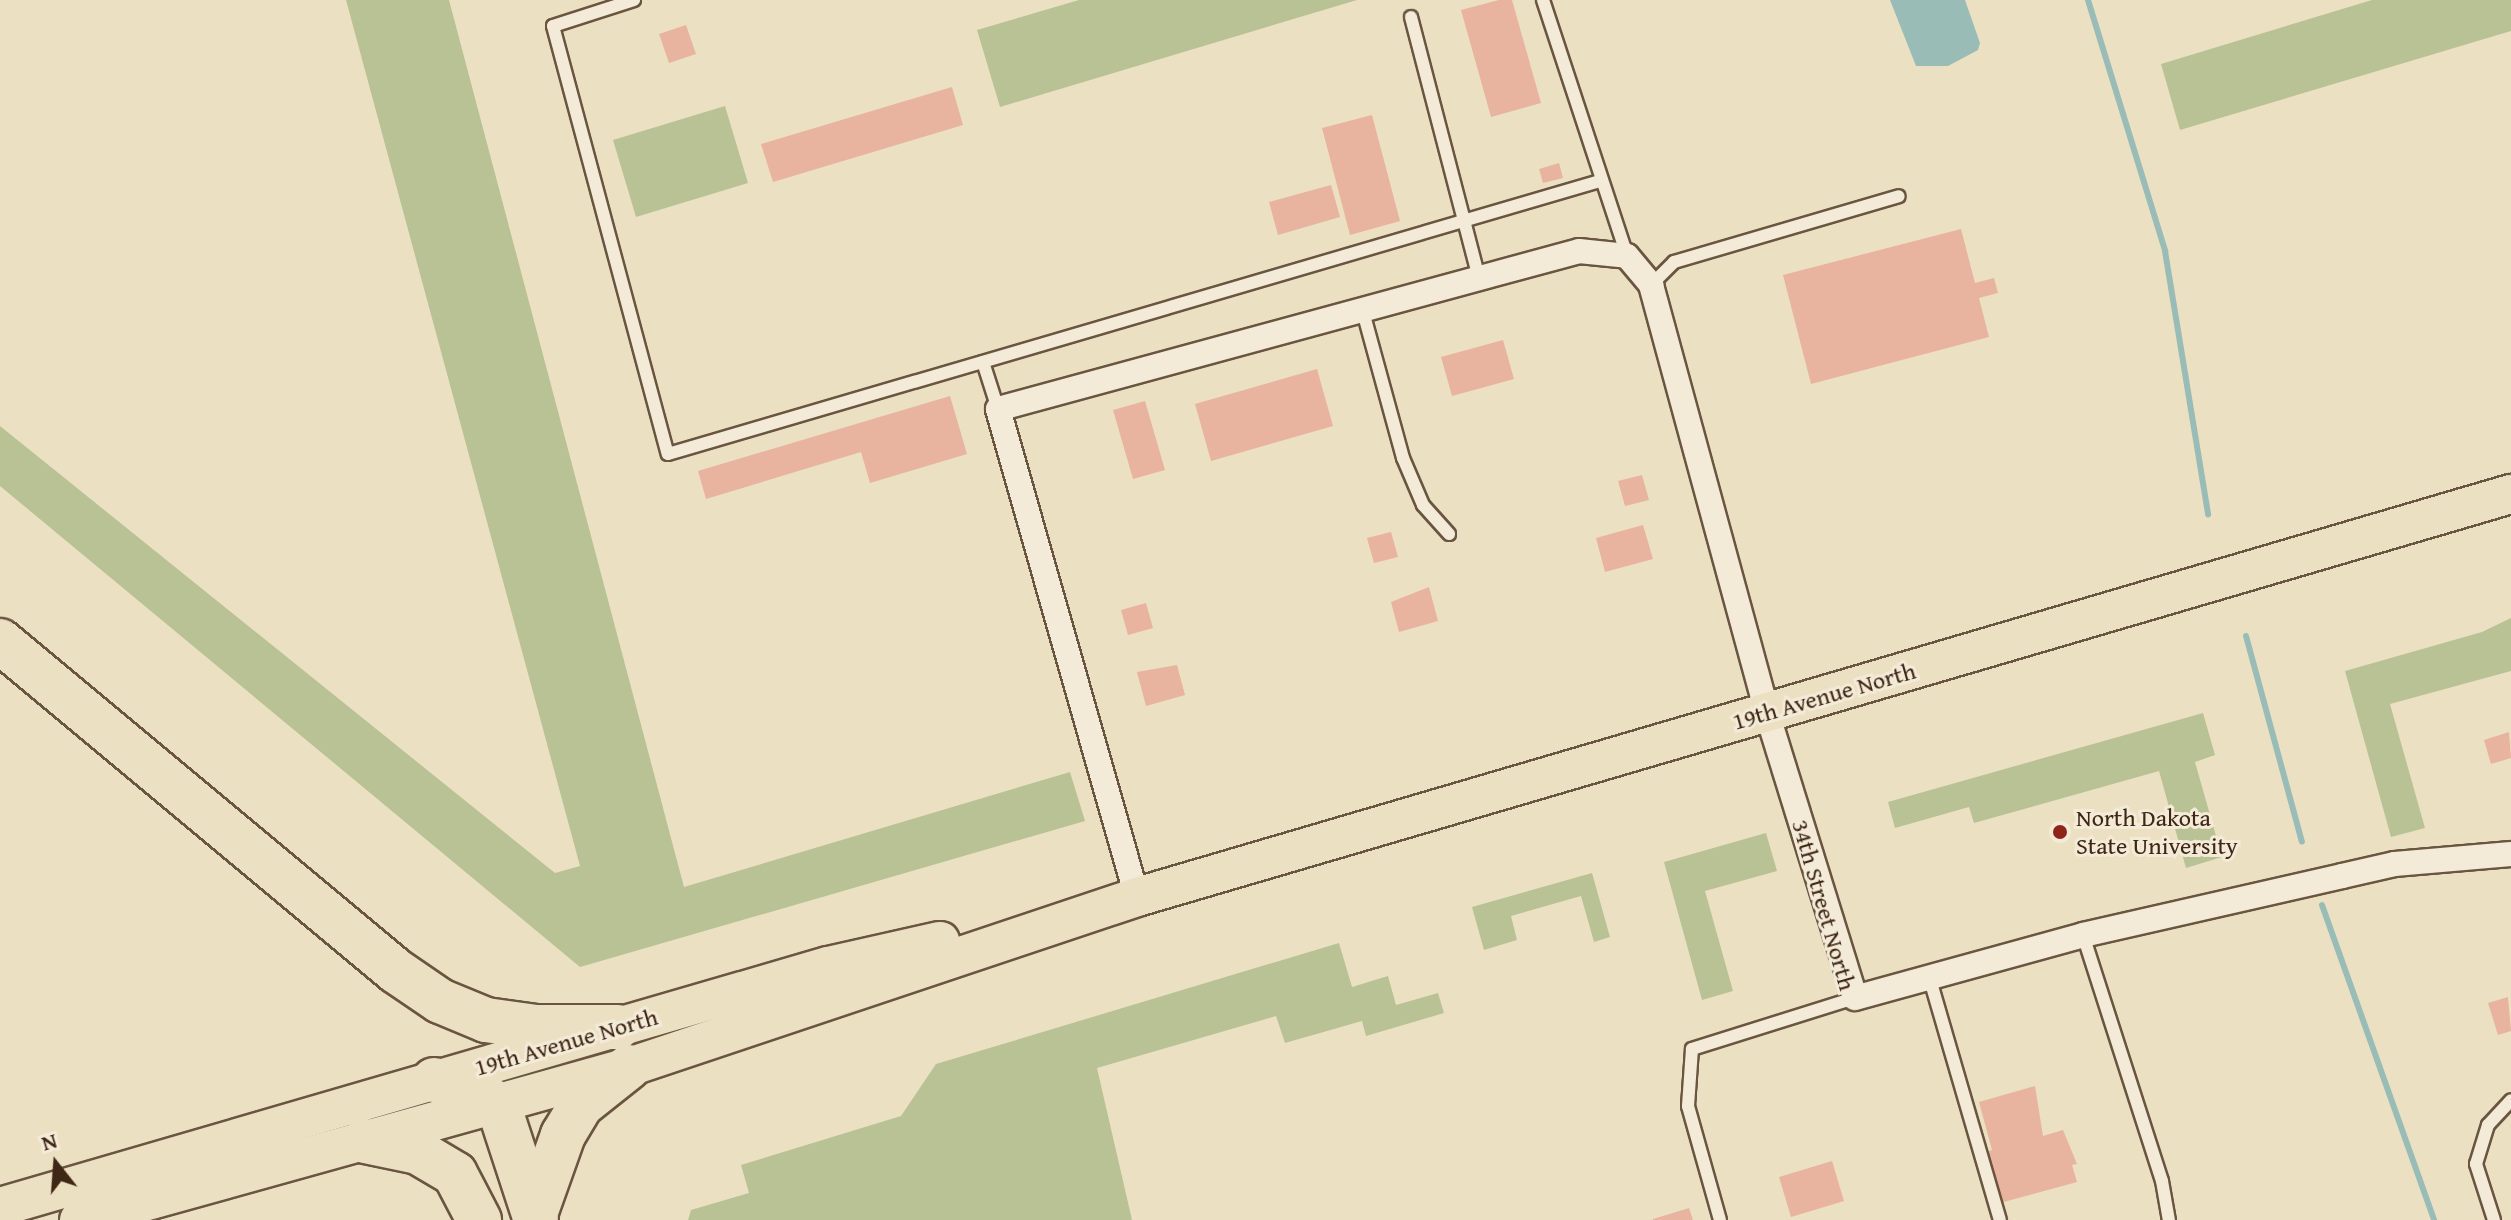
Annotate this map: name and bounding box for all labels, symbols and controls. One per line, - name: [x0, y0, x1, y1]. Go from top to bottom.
- street label: 19th Avenue North: [1729, 656, 1919, 736]
- place label: North Dakota State University: [2076, 804, 2238, 860]
- street label: 34th Street North: [1786, 816, 1862, 994]
- marker: North Dakota State University: [2051, 823, 2069, 841]
- street label: 19th Avenue North: [471, 1002, 661, 1082]
- north arrow: [16, 1124, 96, 1204]
- text: N: [37, 1124, 61, 1159]

